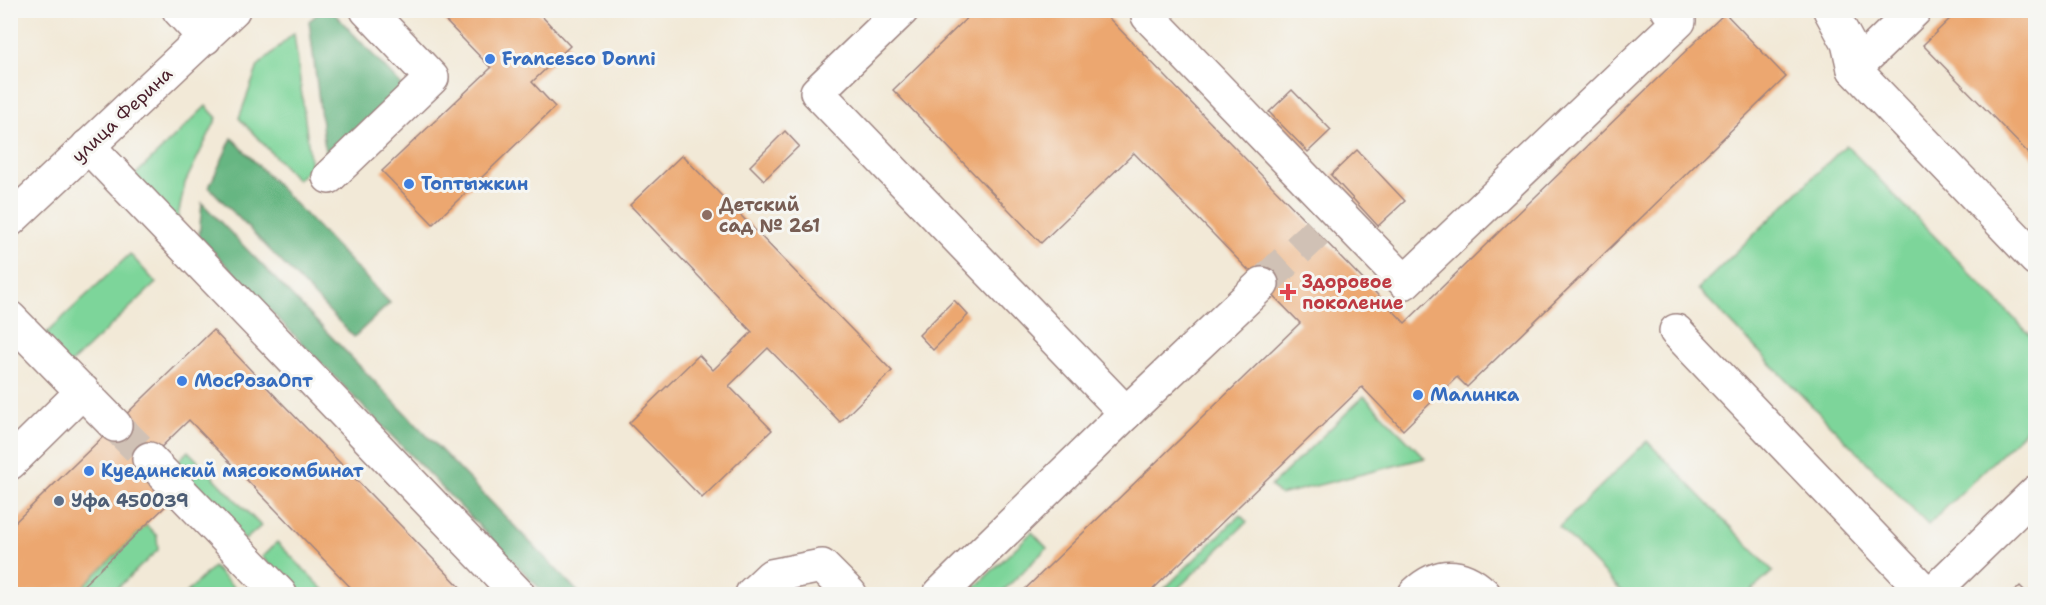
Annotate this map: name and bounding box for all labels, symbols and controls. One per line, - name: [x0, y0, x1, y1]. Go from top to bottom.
- place label: Francesco Donni: [502, 47, 656, 71]
- marker: Francesco Donni: [483, 52, 497, 66]
- street label: улица Ферина: [66, 62, 178, 168]
- place label: Топтыжкин: [421, 172, 528, 196]
- marker: Топтыжкин: [402, 177, 416, 191]
- place label: Детский сад № 261: [719, 193, 820, 238]
- marker: Детский сад № 261: [700, 208, 714, 222]
- place label: Здоровое поколение: [1302, 270, 1404, 315]
- marker: Здоровое поколение: [1279, 283, 1297, 301]
- place label: МосРозаОпт: [194, 369, 313, 393]
- marker: МосРозаОпт: [175, 374, 189, 388]
- place label: Малинка: [1430, 383, 1520, 407]
- marker: Малинка: [1411, 388, 1425, 402]
- place label: Куединский мясокомбинат: [101, 459, 364, 483]
- marker: Куединский мясокомбинат: [82, 464, 96, 478]
- place label: Уфа 450039: [71, 489, 189, 513]
- marker: Уфа 450039: [52, 494, 66, 508]

